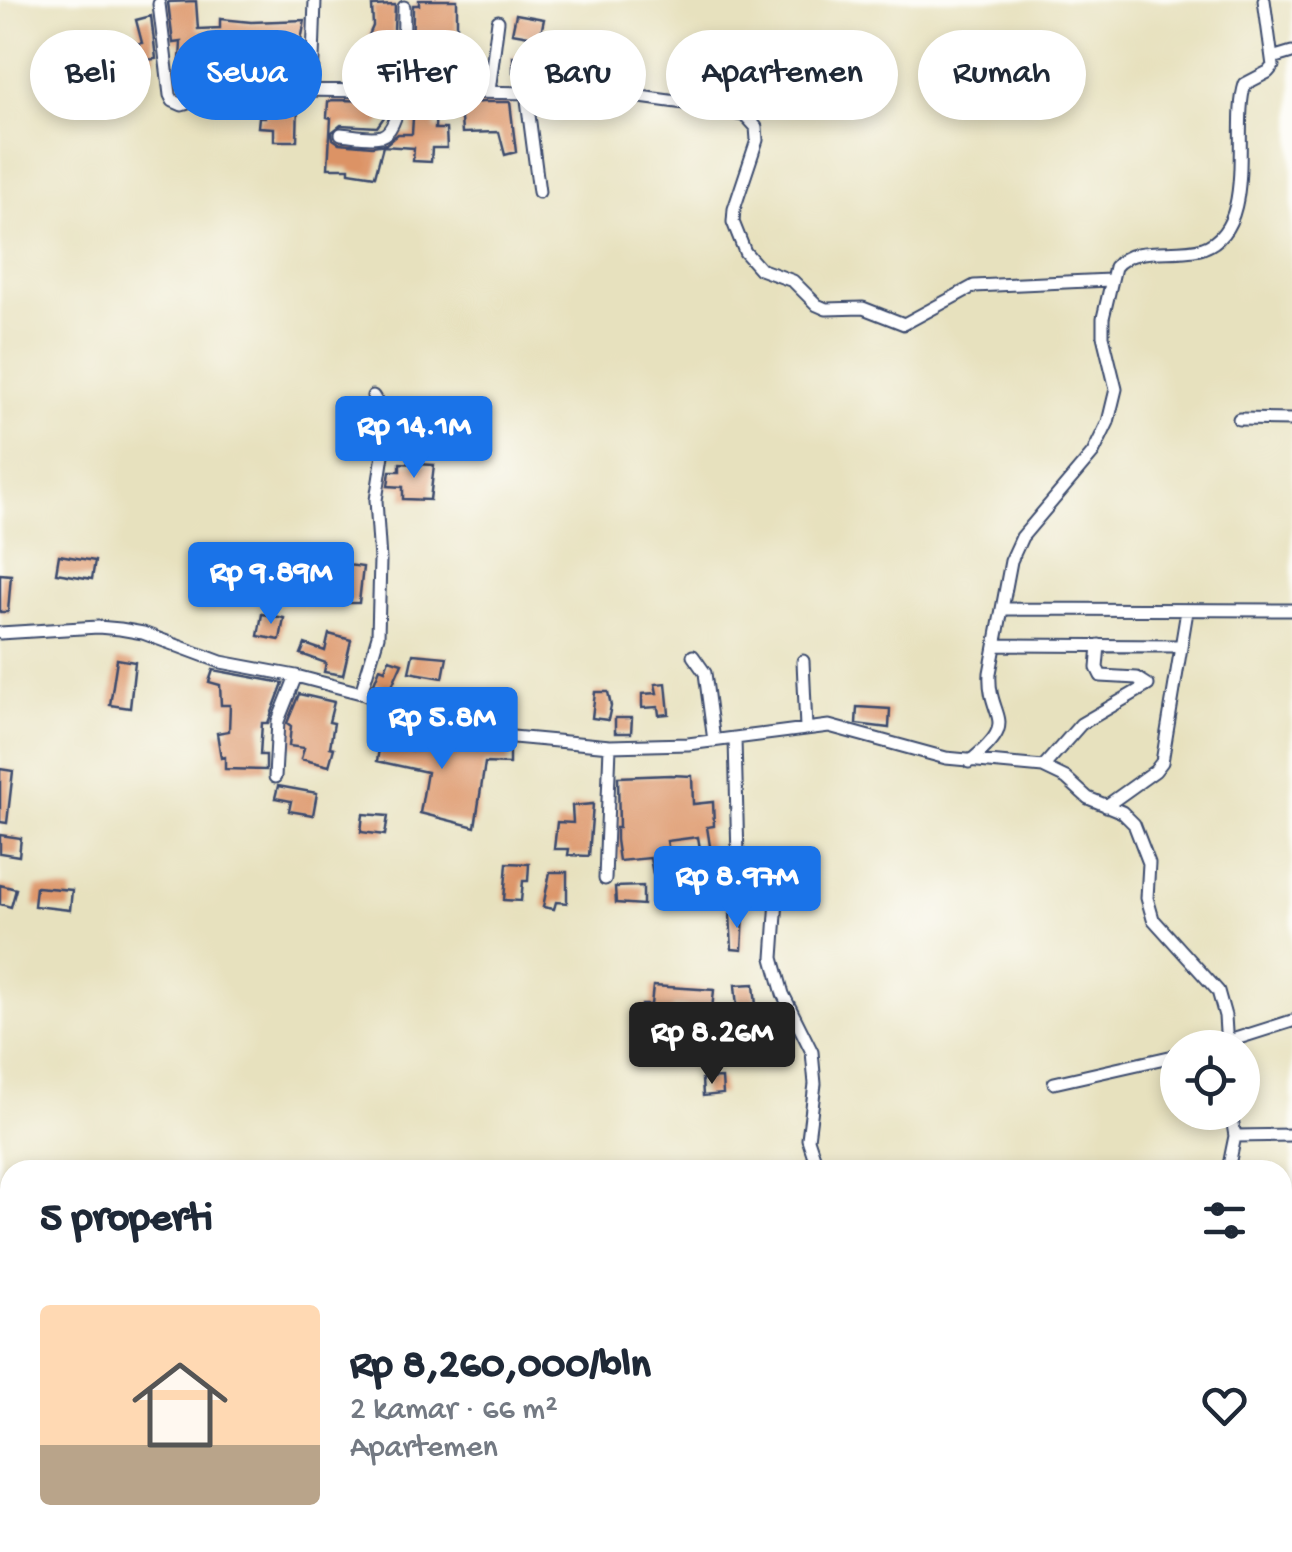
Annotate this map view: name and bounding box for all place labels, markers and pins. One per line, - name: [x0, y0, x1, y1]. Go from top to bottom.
- pin: Rp 14.1M: [311, 396, 517, 481]
- pin: Rp 9.89M: [168, 542, 374, 627]
- pin: Rp 5.8M: [350, 687, 534, 772]
- pin: Rp 8.97M: [634, 846, 840, 931]
- pin: Rp 8.26M: [609, 1002, 815, 1087]

